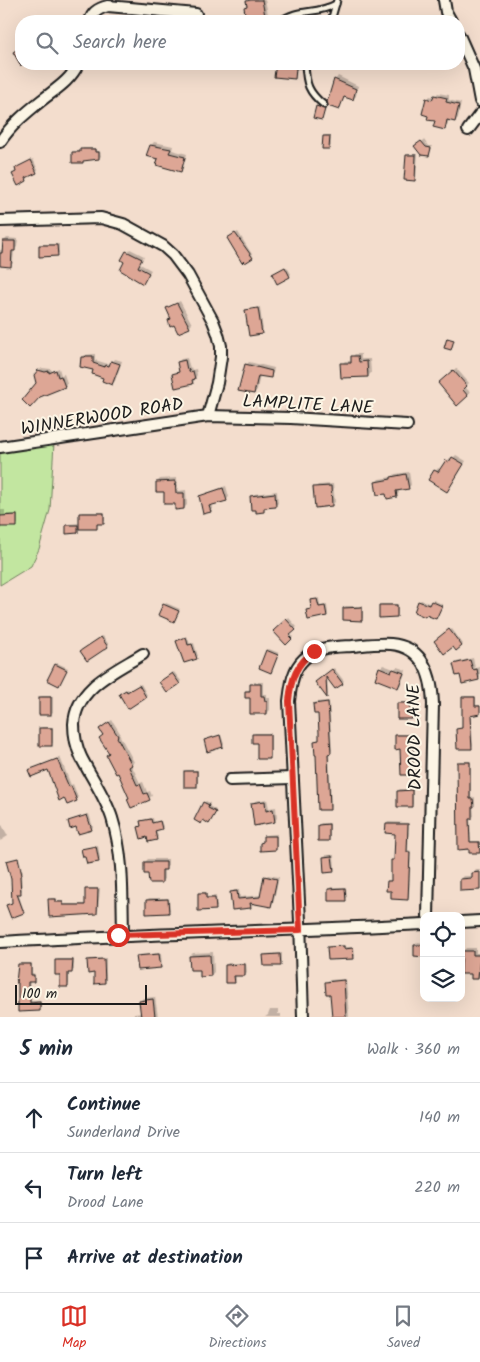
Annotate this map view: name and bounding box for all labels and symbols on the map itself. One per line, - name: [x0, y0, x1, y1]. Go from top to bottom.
- street label: LAMPLITE LANE: [242, 388, 375, 423]
- street label: WINNERWOOD ROAD: [19, 390, 186, 445]
- route end: [303, 640, 326, 663]
- street label: DROOD LANE: [400, 683, 431, 790]
- route start: [107, 924, 130, 947]
- scale bar: [15, 982, 148, 1005]

